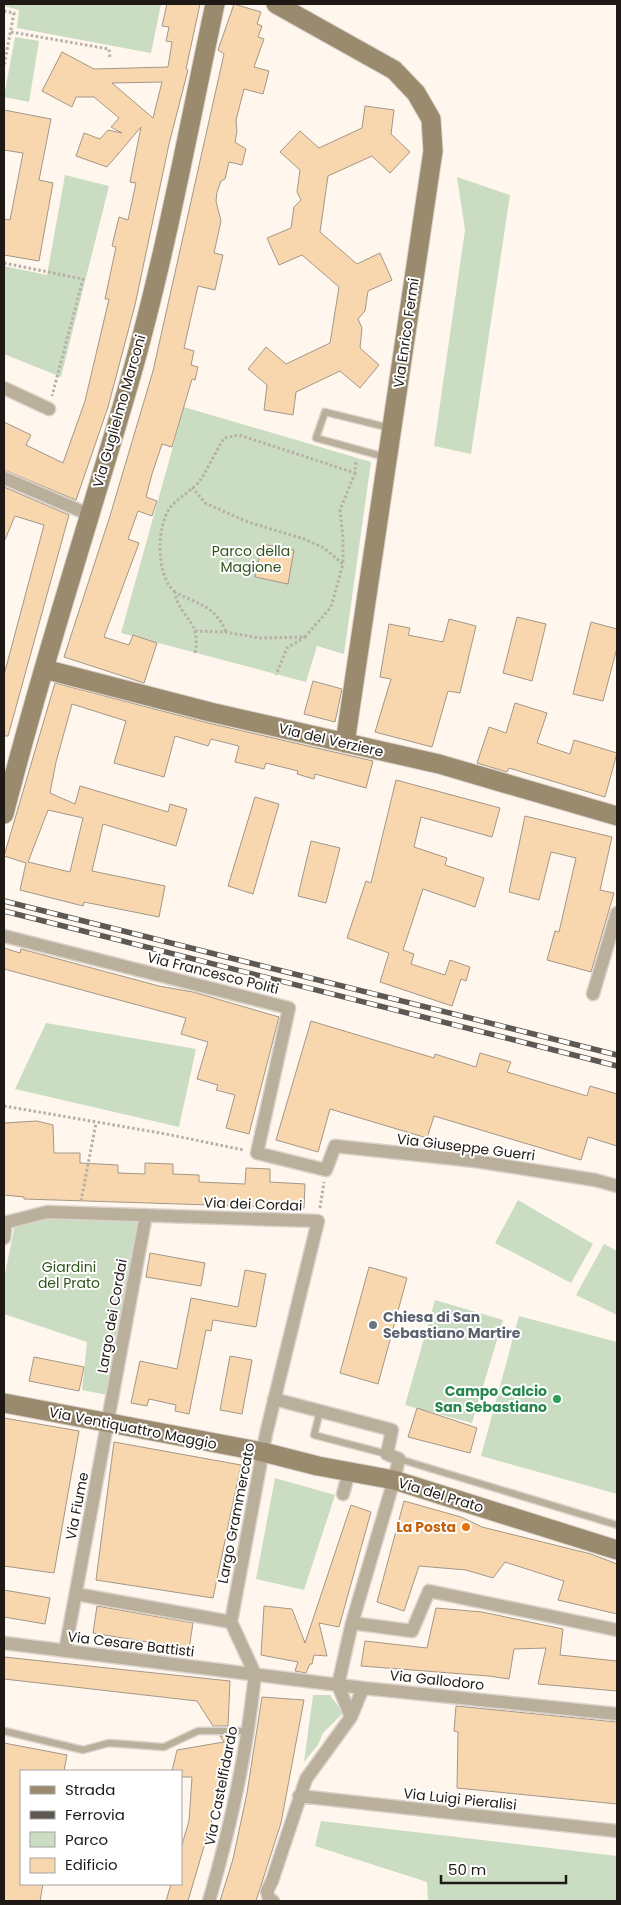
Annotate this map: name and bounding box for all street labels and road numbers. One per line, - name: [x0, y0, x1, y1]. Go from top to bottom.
- street label: Via Enrico Fermi: [388, 277, 424, 389]
- street label: Via Guglielmo Marconi: [88, 332, 150, 490]
- street label: Via del Verziere: [277, 718, 386, 762]
- street label: Via Francesco Politi: [145, 947, 281, 999]
- street label: Via Giuseppe Guerri: [396, 1129, 536, 1165]
- street label: Via dei Cordai: [203, 1192, 303, 1216]
- street label: Largo dei Cordai: [92, 1257, 132, 1375]
- street label: Via Ventiquattro Maggio: [47, 1402, 219, 1454]
- street label: Largo Grammercato: [213, 1441, 259, 1585]
- street label: Via Fiume: [61, 1470, 93, 1542]
- street label: Via del Prato: [396, 1473, 486, 1517]
- street label: Via Cesare Battisti: [66, 1626, 196, 1662]
- street label: Via Gallodoro: [389, 1665, 485, 1695]
- street label: Via Castelfidardo: [200, 1724, 242, 1848]
- street label: Via Luigi Pieralisi: [402, 1783, 518, 1815]

